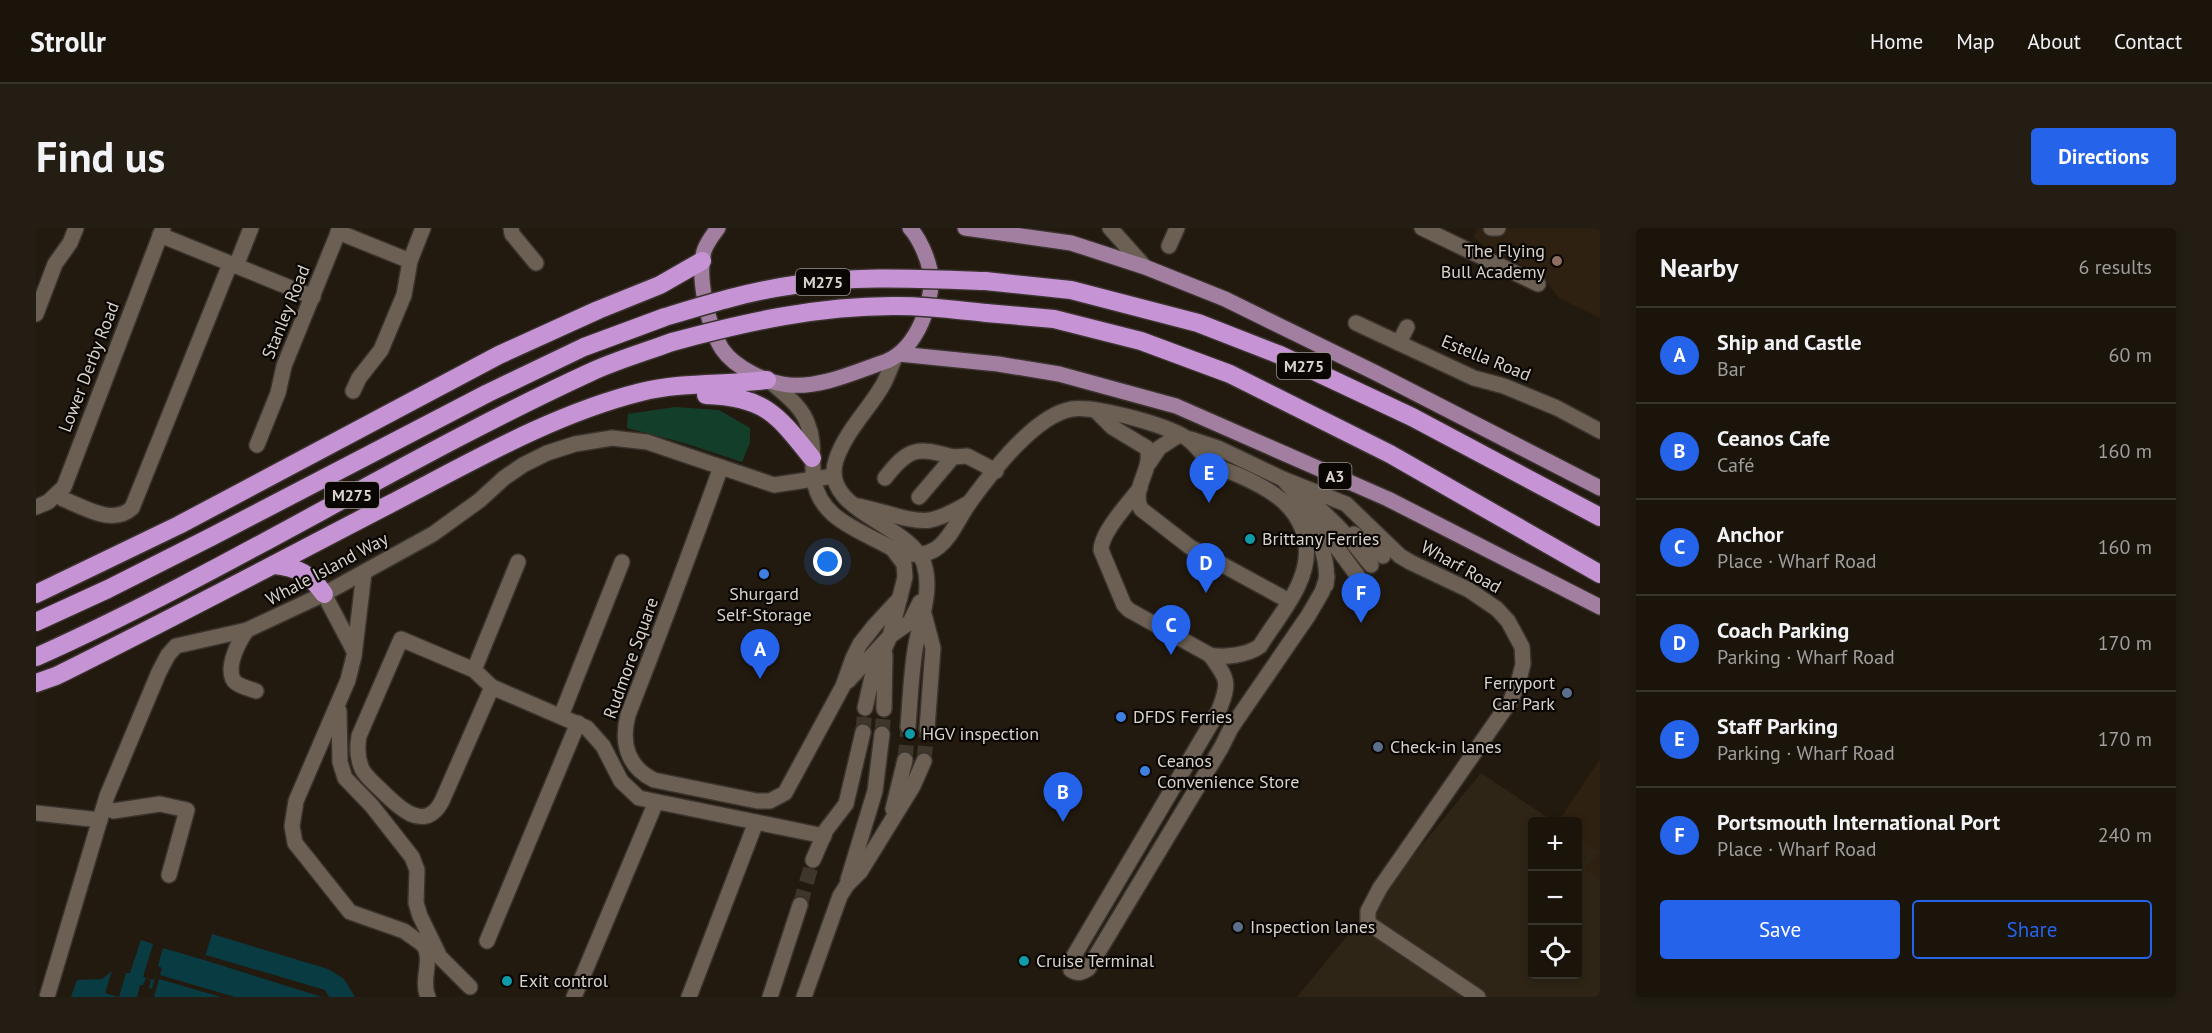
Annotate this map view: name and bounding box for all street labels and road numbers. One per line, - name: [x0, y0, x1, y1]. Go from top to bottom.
- street label: Stanley Road: [256, 262, 315, 362]
- road number: M275: [796, 269, 850, 295]
- street label: Lower Derby Road: [53, 298, 124, 435]
- street label: Estella Road: [1438, 329, 1534, 386]
- road number: M275: [1277, 353, 1331, 379]
- road number: A3: [1318, 463, 1352, 489]
- road number: M275: [325, 482, 379, 508]
- street label: Whale Island Way: [262, 526, 392, 610]
- street label: Wharf Road: [1417, 535, 1505, 598]
- street label: Rudmore Square: [598, 594, 663, 722]

